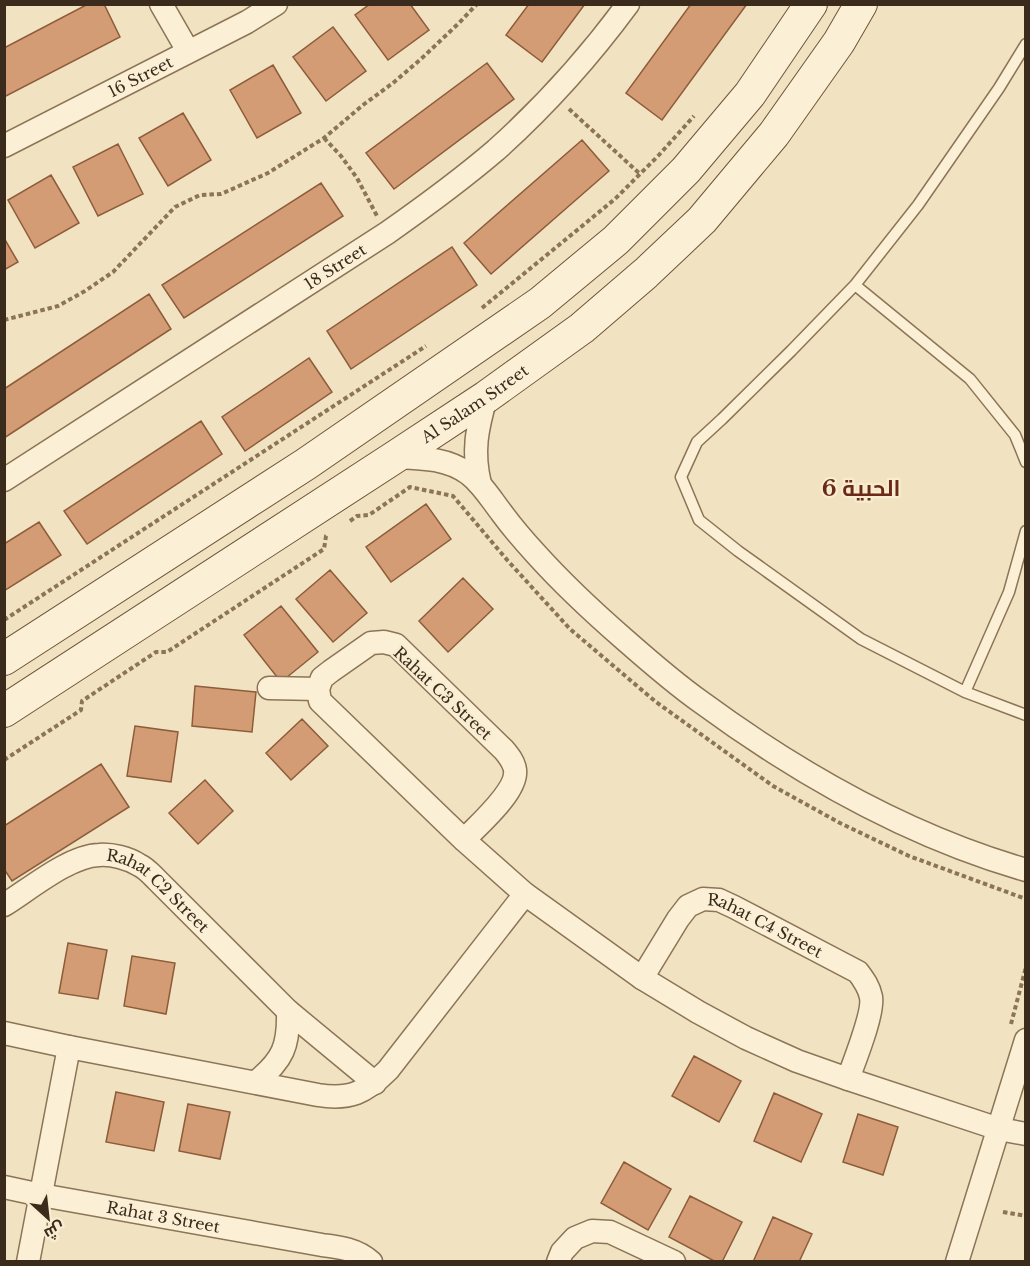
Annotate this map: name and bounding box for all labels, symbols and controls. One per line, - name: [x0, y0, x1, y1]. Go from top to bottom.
- street label: 16 Street: [104, 52, 176, 101]
- street label: 18 Street: [300, 239, 370, 294]
- street label: Al Salam Street: [416, 360, 532, 448]
- district label: الحبية 6: [822, 475, 900, 502]
- street label: Rahat C3 Street: [390, 642, 496, 744]
- street label: Rahat C2 Street: [105, 845, 214, 937]
- street label: Rahat C4 Street: [707, 889, 826, 962]
- north arrow: [18, 1188, 78, 1248]
- street label: Rahat 3 Street: [105, 1197, 221, 1237]
- text: ش: [41, 1218, 68, 1245]

